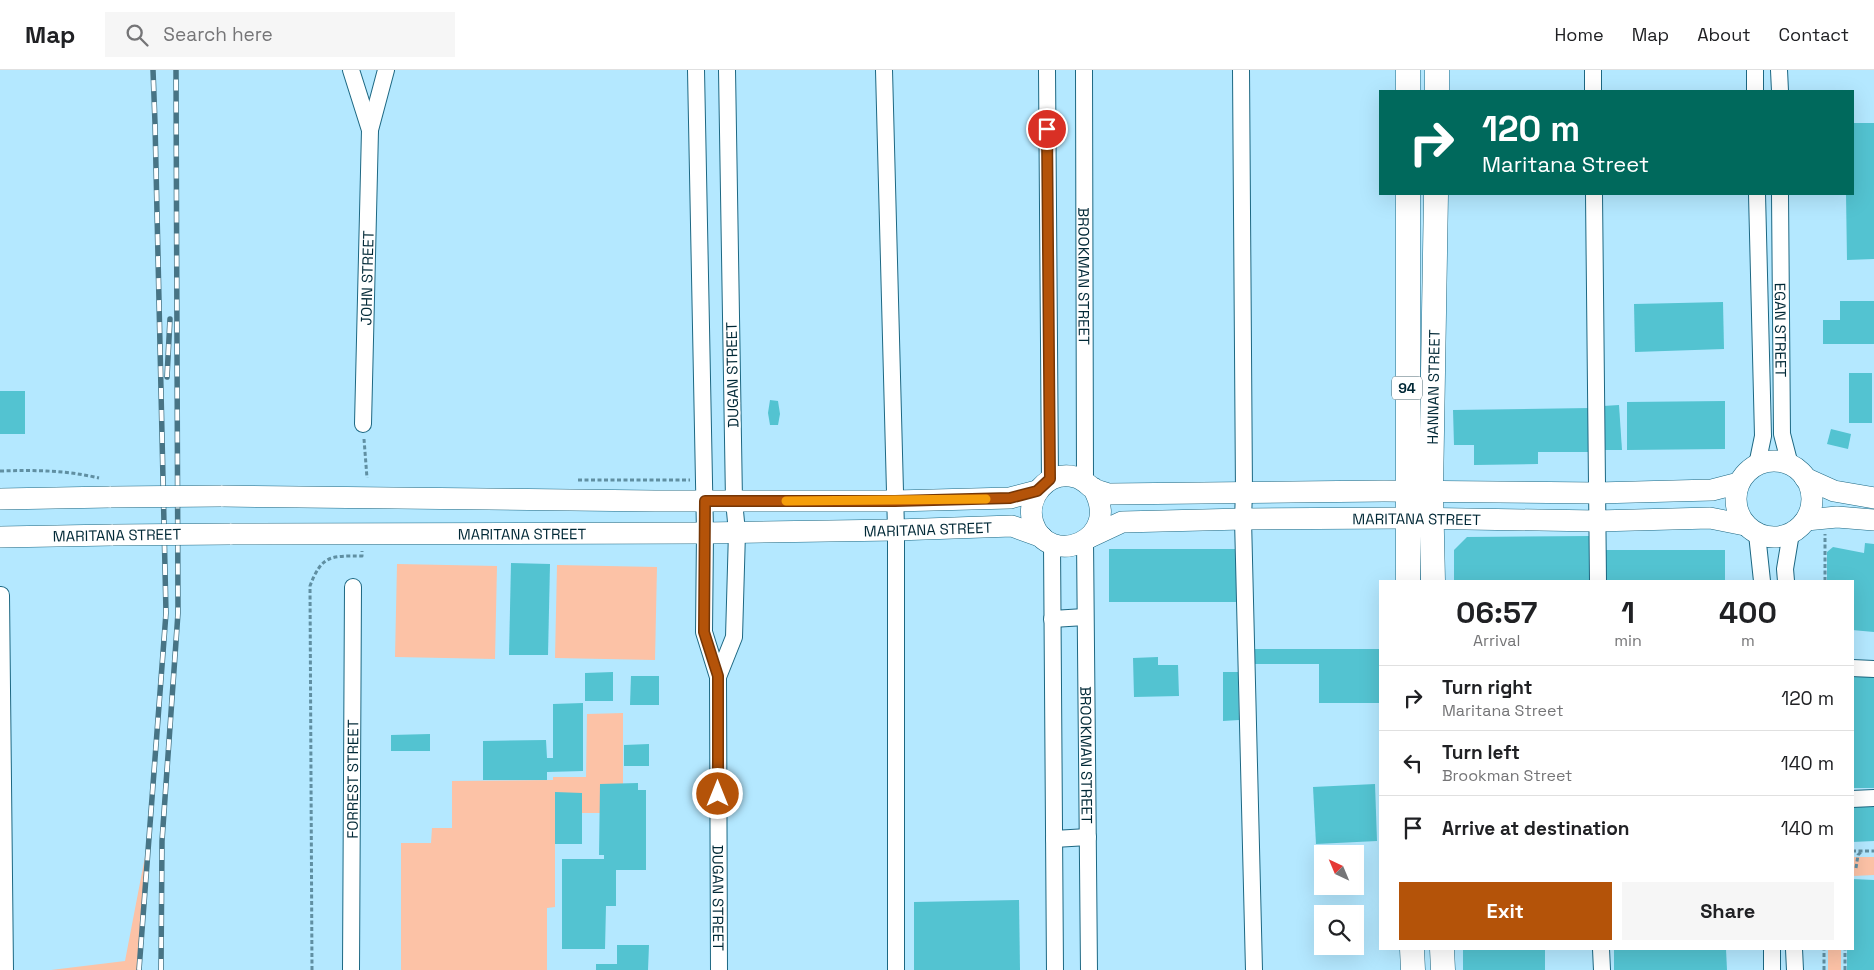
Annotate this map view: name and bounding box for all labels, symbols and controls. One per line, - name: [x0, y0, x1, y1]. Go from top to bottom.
- search box: [105, 12, 455, 57]
- text: Map: [25, 19, 75, 50]
- icon: search: [123, 21, 151, 49]
- text: Search here: [163, 22, 273, 47]
- text: Home: [1555, 23, 1604, 46]
- text: Map: [1632, 23, 1669, 46]
- text: About: [1697, 23, 1751, 46]
- text: Contact: [1779, 23, 1849, 46]
- text: 120 m: [1482, 107, 1580, 151]
- pin: [1026, 108, 1068, 150]
- icon: right: [1399, 110, 1464, 175]
- icon: arrive: [1033, 115, 1061, 143]
- text: Maritana Street: [1482, 150, 1649, 178]
- street label: BROOKMAN STREET: [1075, 207, 1094, 345]
- street label: JOHN STREET: [356, 230, 377, 326]
- street label: EGAN STREET: [1771, 283, 1791, 377]
- street label: DUGAN STREET: [722, 322, 742, 428]
- street label: HANNAN STREET: [1422, 329, 1443, 445]
- road number: 94: [1392, 376, 1422, 400]
- street label: MARITANA STREET: [1352, 508, 1481, 529]
- street label: MARITANA STREET: [864, 517, 993, 540]
- street label: MARITANA STREET: [53, 524, 182, 546]
- street label: MARITANA STREET: [458, 524, 586, 543]
- text: 06:57: [1456, 593, 1537, 632]
- text: 1: [1621, 593, 1635, 632]
- text: 400: [1719, 593, 1777, 632]
- text: Arrival: [1473, 630, 1520, 651]
- text: min: [1614, 630, 1642, 651]
- text: m: [1741, 630, 1755, 651]
- text: Turn right: [1442, 675, 1532, 700]
- icon: right: [1399, 684, 1427, 712]
- street label: BROOKMAN STREET: [1077, 686, 1097, 824]
- text: 120 m: [1781, 686, 1834, 711]
- text: Maritana Street: [1442, 700, 1564, 721]
- street label: FORREST STREET: [342, 719, 362, 839]
- text: Turn left: [1442, 740, 1520, 765]
- icon: left: [1399, 749, 1427, 777]
- text: 140 m: [1781, 751, 1834, 776]
- text: Brookman Street: [1442, 765, 1572, 786]
- position arrow: [691, 767, 743, 819]
- icon: arrive: [1399, 814, 1427, 842]
- text: Arrive at destination: [1442, 816, 1630, 841]
- text: 140 m: [1781, 816, 1834, 841]
- street label: DUGAN STREET: [709, 845, 728, 951]
- north arrow: [1314, 845, 1364, 895]
- map controls: [1314, 845, 1364, 955]
- button: Exit: [1399, 882, 1612, 940]
- button: Share: [1622, 882, 1834, 940]
- button: search: [1314, 905, 1364, 955]

